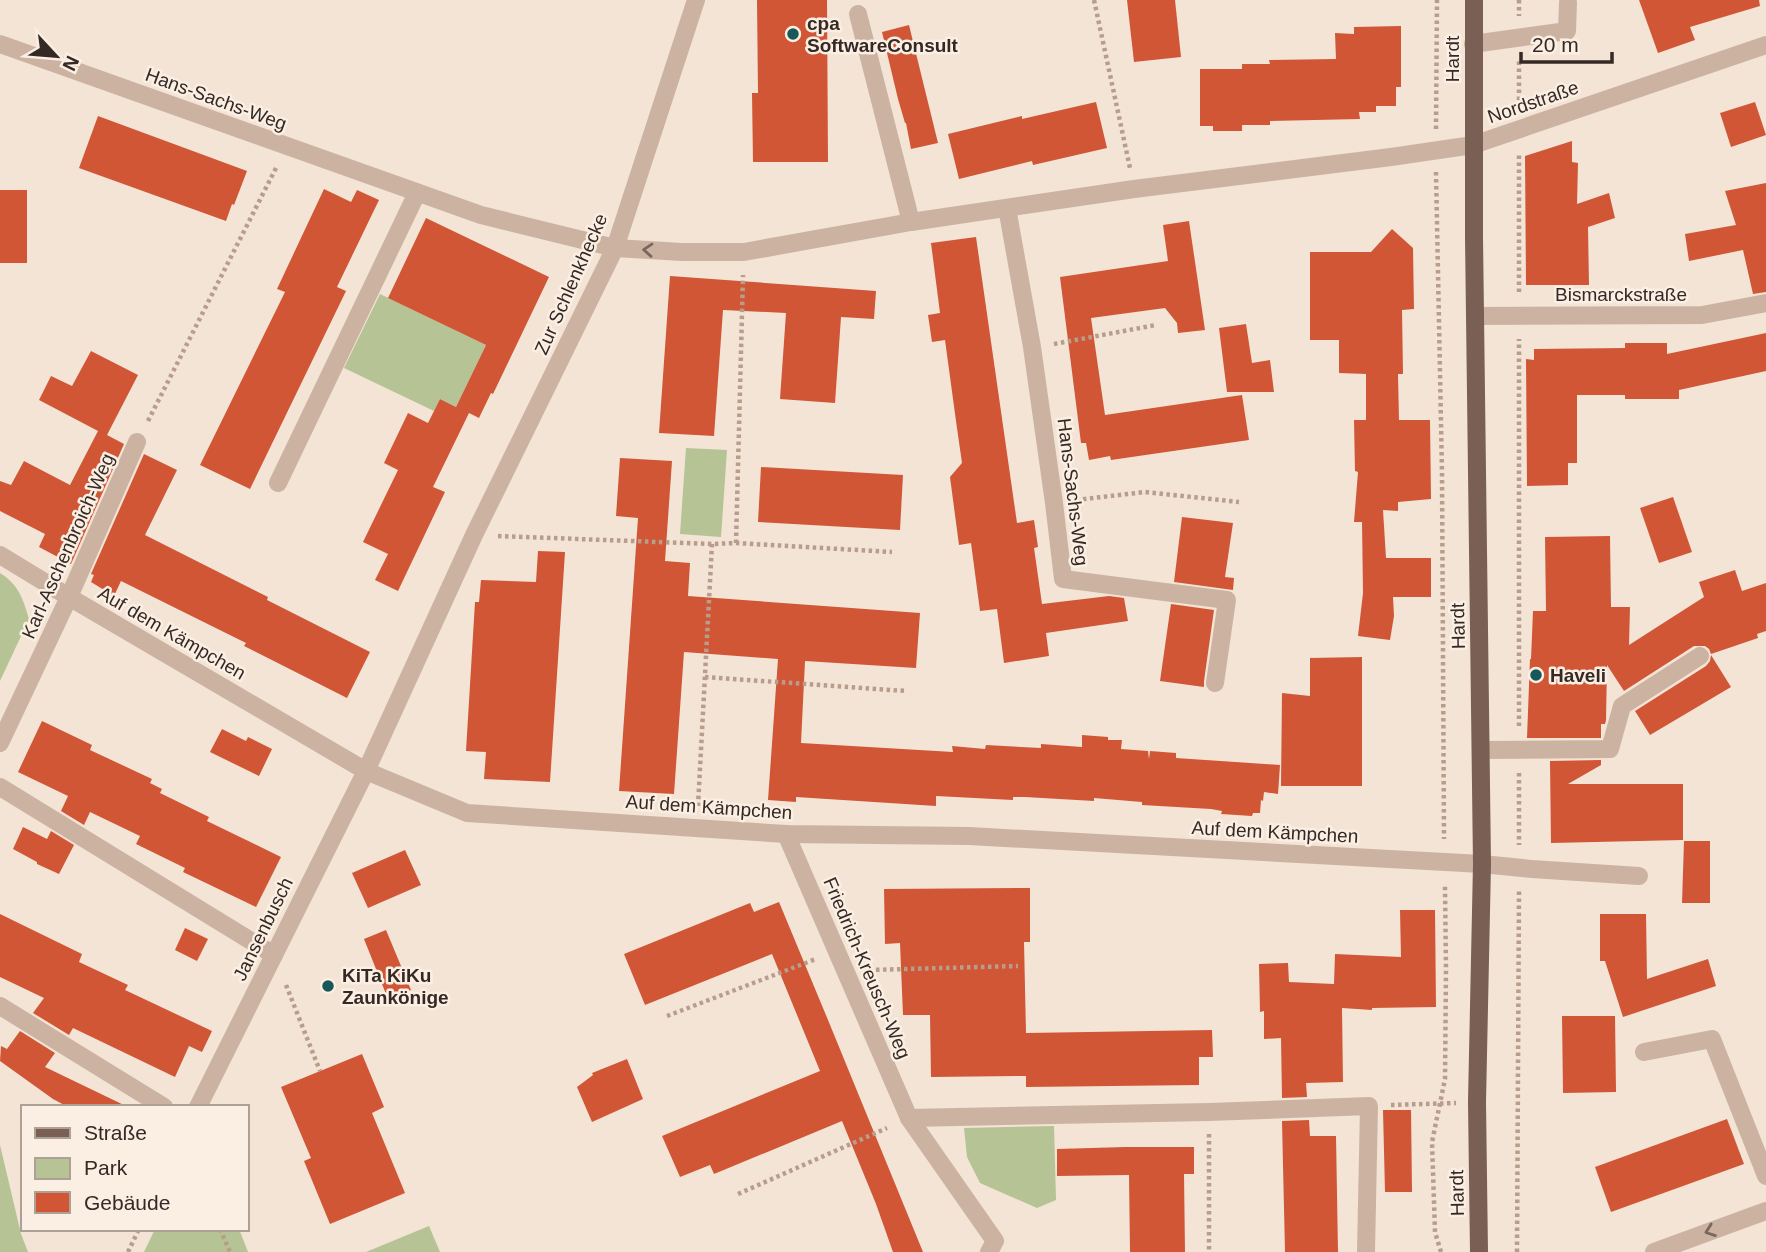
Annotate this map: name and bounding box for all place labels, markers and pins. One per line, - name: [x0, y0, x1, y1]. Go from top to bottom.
- place label: cpa SoftwareConsult: [807, 13, 959, 56]
- marker: cpa SoftwareConsult: [785, 26, 801, 42]
- place label: Haveli: [1550, 665, 1606, 686]
- marker: Haveli: [1528, 667, 1544, 683]
- place label: KiTa KiKu Zaunkönige: [342, 965, 449, 1008]
- marker: KiTa KiKu Zaunkönige: [320, 978, 336, 994]

